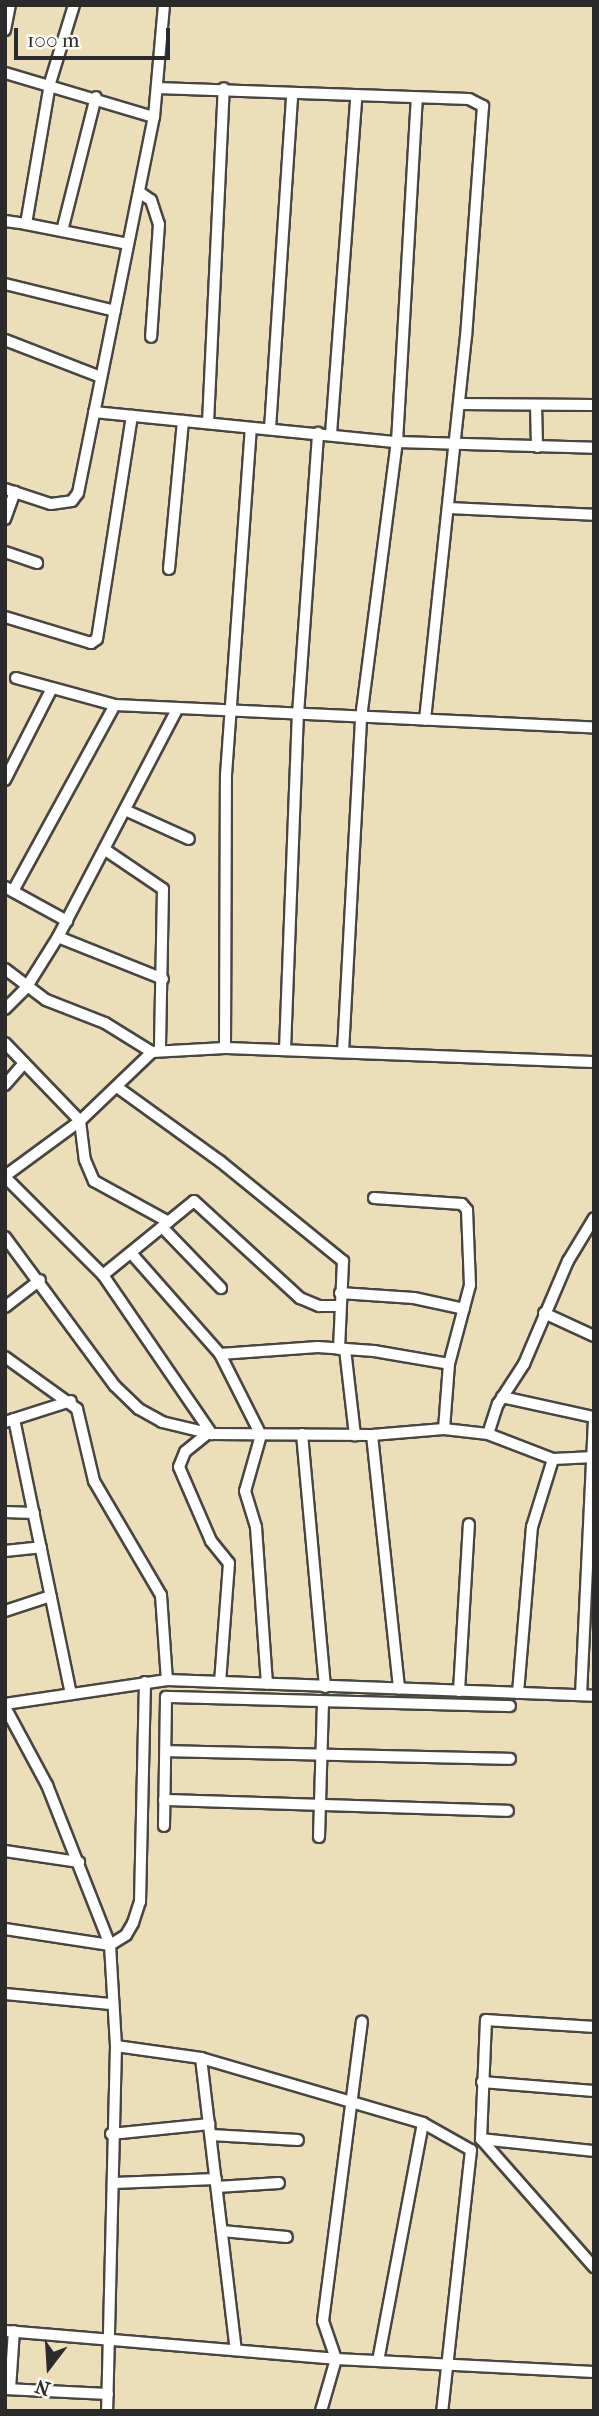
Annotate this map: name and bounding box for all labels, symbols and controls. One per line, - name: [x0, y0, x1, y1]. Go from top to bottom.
- scale bar: [18, 14, 173, 58]
- text: 100 m: [27, 28, 80, 52]
- north arrow: [14, 2332, 84, 2402]
- text: N: [33, 2374, 53, 2400]

